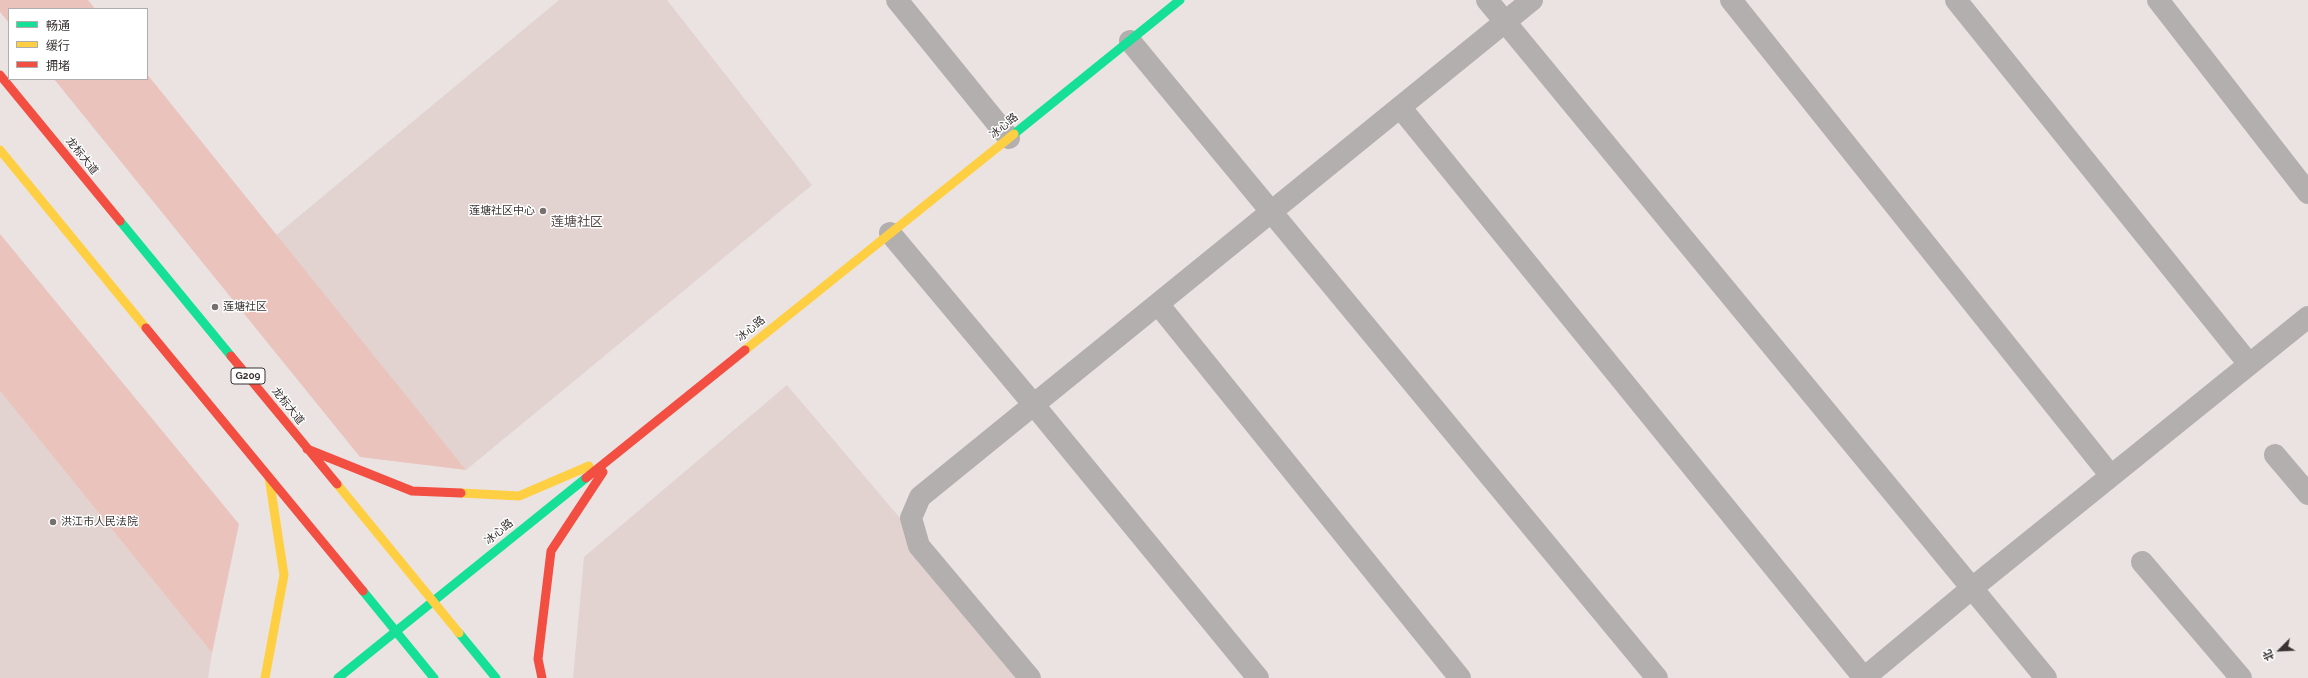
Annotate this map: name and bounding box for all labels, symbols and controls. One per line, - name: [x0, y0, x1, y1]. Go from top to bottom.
- legend: [8, 8, 148, 80]
- text: 畅通: [46, 19, 70, 33]
- text: 缓行: [46, 39, 70, 53]
- text: 拥堵: [46, 59, 70, 73]
- street label: 冰心路: [987, 110, 1021, 142]
- street label: 龙标大道: [63, 135, 101, 177]
- place label: 莲塘社区中心: [469, 204, 535, 218]
- marker: 莲塘社区中心: [538, 206, 548, 216]
- district label: 莲塘社区: [551, 214, 603, 230]
- place label: 莲塘社区: [223, 300, 267, 314]
- marker: 莲塘社区: [210, 302, 220, 312]
- street label: 冰心路: [734, 313, 768, 345]
- road number: G209: [231, 368, 265, 384]
- street label: 龙标大道: [269, 385, 307, 427]
- place label: 洪江市人民法院: [61, 515, 138, 529]
- street label: 冰心路: [482, 516, 516, 548]
- marker: 洪江市人民法院: [48, 517, 58, 527]
- north arrow: [2260, 630, 2300, 670]
- text: 北: [2260, 647, 2277, 663]

